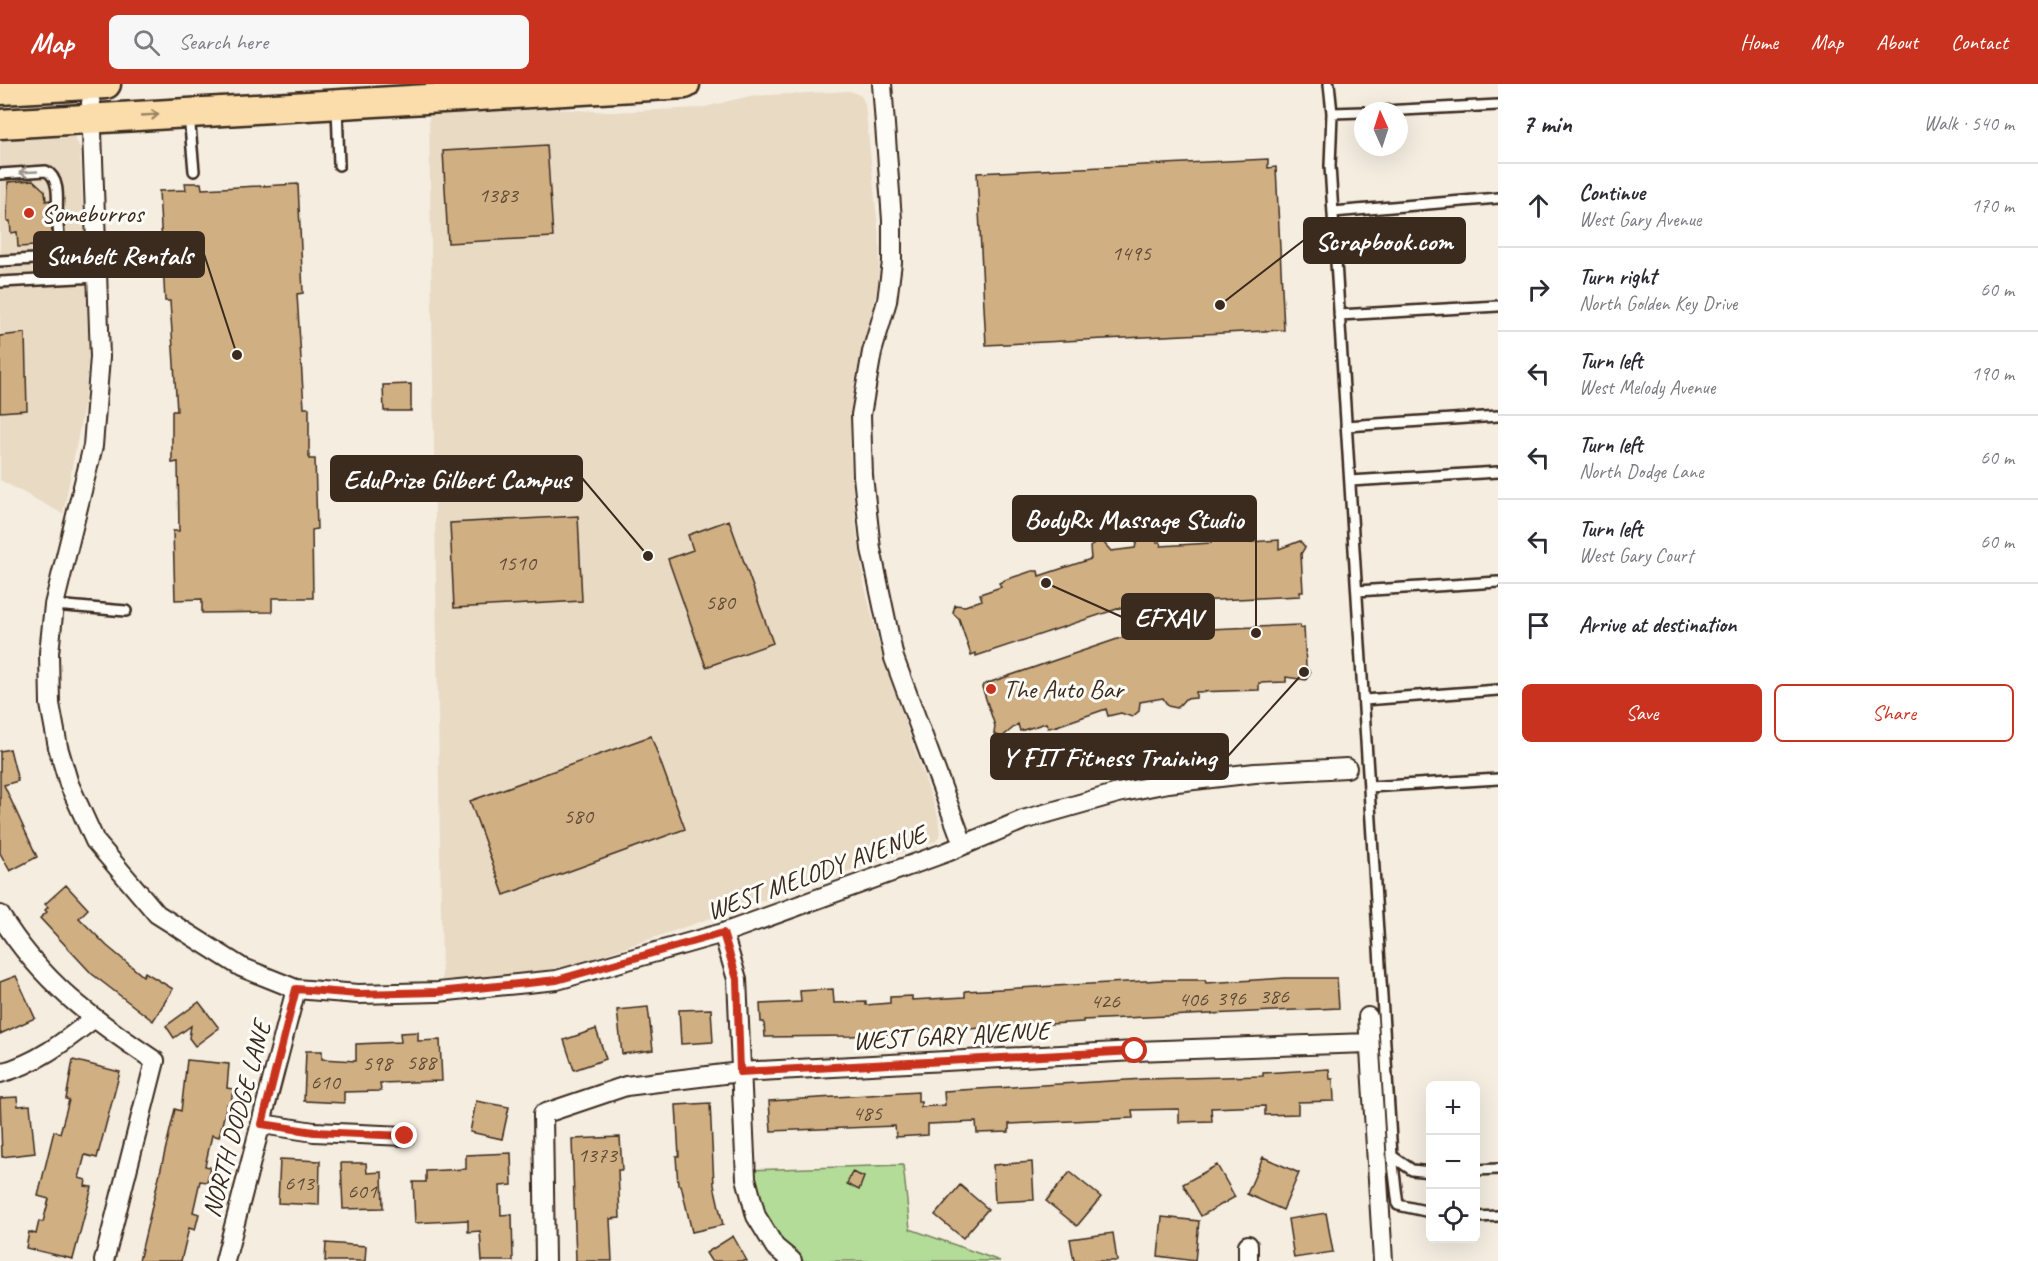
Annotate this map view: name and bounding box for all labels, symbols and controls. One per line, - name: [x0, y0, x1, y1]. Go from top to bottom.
- search box: [109, 15, 529, 69]
- text: Map: [30, 25, 73, 60]
- icon: search: [130, 26, 163, 59]
- text: Search here: [178, 28, 268, 56]
- text: Home: [1740, 29, 1778, 55]
- text: Map: [1811, 29, 1843, 55]
- text: About: [1876, 29, 1918, 55]
- text: Contact: [1951, 29, 2008, 55]
- north arrow: [1354, 102, 1408, 156]
- text: 7 min: [1522, 107, 1572, 140]
- one-way arrow: [140, 109, 160, 120]
- text: Walk · 540 m: [1924, 111, 2014, 136]
- one-way arrow: [18, 167, 38, 178]
- text: Continue: [1579, 179, 1645, 207]
- house number: 1383: [478, 181, 520, 209]
- icon: ahead: [1522, 189, 1555, 222]
- text: 170 m: [1971, 193, 2014, 218]
- place label: Someburros: [41, 197, 145, 230]
- marker: Someburros: [22, 206, 36, 220]
- text: West Gary Avenue: [1579, 207, 1701, 232]
- callout: Scrapbook.com: [1304, 218, 1465, 263]
- text: Scrapbook.com: [1315, 224, 1454, 258]
- callout: Sunbelt Rentals: [34, 232, 204, 277]
- text: Sunbelt Rentals: [45, 238, 195, 272]
- house number: 1495: [1111, 239, 1152, 267]
- text: Turn right: [1579, 263, 1656, 291]
- icon: right: [1522, 273, 1555, 306]
- text: 60 m: [1980, 277, 2014, 302]
- text: North Golden Key Drive: [1579, 291, 1737, 316]
- text: Turn left: [1579, 347, 1643, 375]
- icon: left: [1522, 357, 1555, 390]
- text: 190 m: [1971, 361, 2014, 386]
- text: West Melody Avenue: [1579, 375, 1715, 400]
- text: Turn left: [1579, 431, 1643, 459]
- icon: left: [1522, 441, 1555, 474]
- text: 60 m: [1980, 445, 2014, 470]
- callout: EduPrize Gilbert Campus: [331, 456, 582, 501]
- text: North Dodge Lane: [1579, 459, 1703, 484]
- text: EduPrize Gilbert Campus: [343, 462, 573, 496]
- callout: BodyRx Massage Studio: [1013, 496, 1256, 541]
- text: BodyRx Massage Studio: [1024, 502, 1246, 536]
- text: Turn left: [1579, 515, 1643, 543]
- icon: left: [1522, 525, 1555, 558]
- text: 60 m: [1980, 529, 2014, 554]
- text: West Gary Court: [1579, 543, 1693, 568]
- house number: 1510: [496, 549, 538, 577]
- house number: 580: [705, 588, 737, 616]
- callout: EFXAV: [1122, 594, 1214, 639]
- text: EFXAV: [1134, 600, 1207, 634]
- icon: arrive: [1522, 609, 1555, 642]
- text: Arrive at destination: [1579, 611, 1736, 639]
- place label: The Auto Bar: [1003, 673, 1126, 706]
- marker: The Auto Bar: [984, 682, 998, 696]
- button: Save: [1522, 684, 1762, 742]
- button: Share: [1774, 684, 2014, 742]
- callout: Y FIT Fitness Training: [991, 734, 1228, 779]
- text: Y FIT Fitness Training: [1002, 740, 1219, 774]
- house number: 580: [563, 802, 595, 830]
- street label: WEST MELODY AVENUE: [702, 816, 933, 927]
- house number: 386: [1259, 982, 1290, 1010]
- house number: 396: [1216, 984, 1247, 1012]
- house number: 406: [1178, 985, 1209, 1013]
- house number: 426: [1090, 987, 1121, 1015]
- street label: NORTH DODGE LANE: [194, 1014, 279, 1221]
- street label: WEST GARY AVENUE: [852, 1014, 1054, 1057]
- route start: [1121, 1037, 1147, 1063]
- house number: 588: [406, 1048, 438, 1076]
- house number: 598: [362, 1049, 394, 1077]
- house number: 610: [310, 1068, 342, 1096]
- map controls: [1426, 1081, 1480, 1243]
- button: +: [1426, 1081, 1480, 1135]
- house number: 485: [852, 1099, 883, 1127]
- route end: [391, 1122, 417, 1148]
- button: −: [1426, 1135, 1480, 1189]
- house number: 1373: [577, 1141, 619, 1169]
- house number: 613: [284, 1169, 316, 1197]
- house number: 601: [347, 1177, 378, 1205]
- button: locate: [1426, 1189, 1480, 1243]

